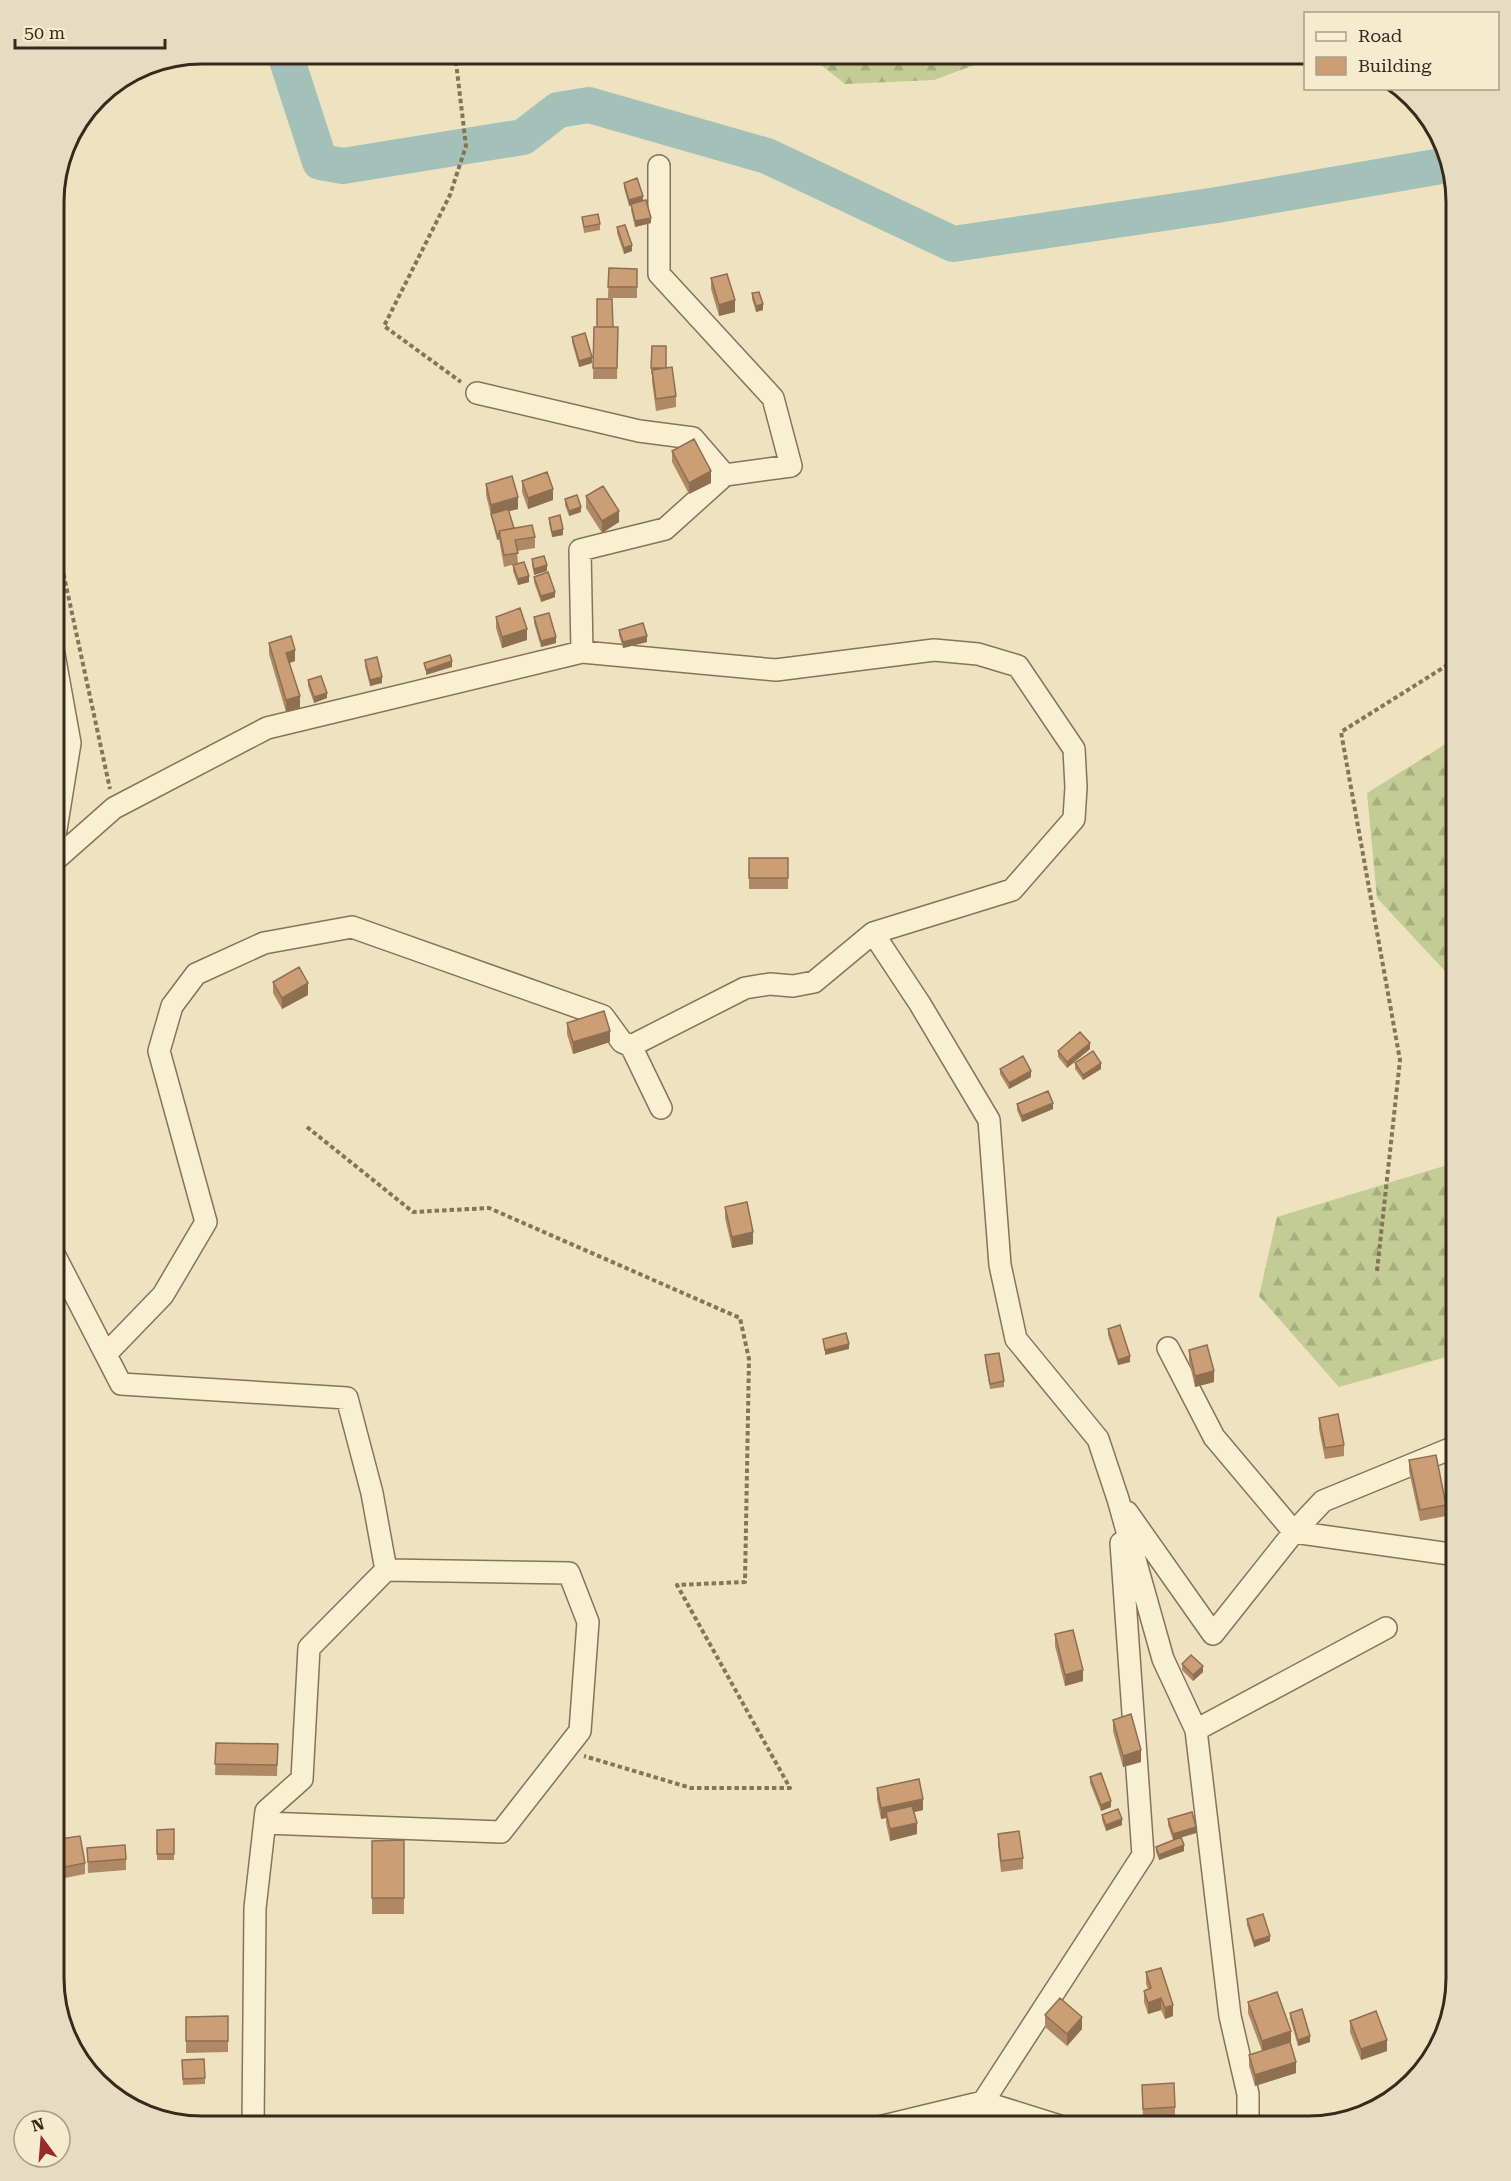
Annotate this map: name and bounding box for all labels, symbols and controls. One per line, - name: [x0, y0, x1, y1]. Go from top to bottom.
- scale bar: [15, 12, 165, 50]
- legend: [1304, 12, 1499, 90]
- text: 50 m: [24, 22, 65, 43]
- text: Road: [1358, 25, 1403, 46]
- text: Building: [1358, 55, 1432, 76]
- north arrow: [12, 2109, 72, 2169]
- text: N: [29, 2114, 47, 2136]

